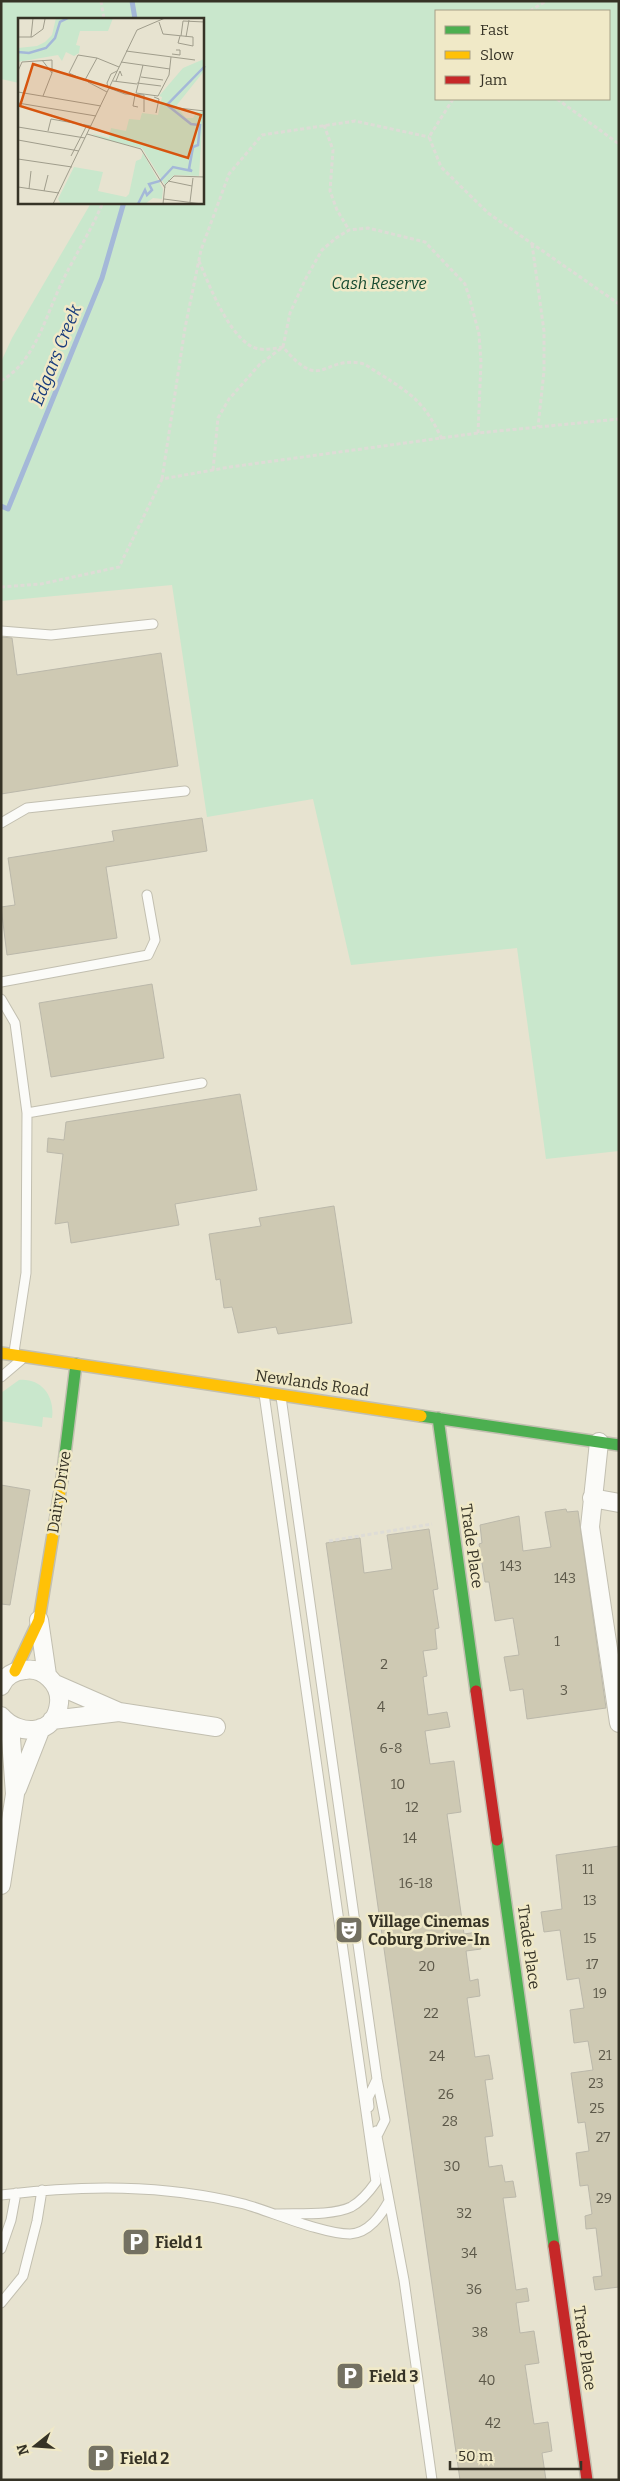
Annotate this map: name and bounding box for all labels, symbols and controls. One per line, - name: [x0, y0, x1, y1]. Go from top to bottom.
- legend: [435, 10, 610, 100]
- inset map: [18, 18, 204, 204]
- text: Fast: [480, 21, 509, 39]
- text: Slow: [480, 46, 515, 64]
- text: Jam: [479, 71, 508, 89]
- park label: Cash Reserve: [332, 274, 427, 293]
- water label: Edgars Creek: [26, 301, 86, 409]
- street label: Newlands Road: [254, 1366, 371, 1400]
- street label: Dairy Drive: [43, 1450, 75, 1534]
- street label: Trade Place: [457, 1503, 487, 1589]
- house number: 143: [500, 1558, 522, 1575]
- house number: 143: [554, 1570, 576, 1587]
- house number: 1: [554, 1633, 560, 1650]
- house number: 2: [380, 1656, 388, 1673]
- house number: 3: [560, 1682, 568, 1699]
- house number: 4: [377, 1699, 385, 1716]
- house number: 6-8: [379, 1740, 403, 1757]
- house number: 10: [391, 1776, 405, 1793]
- house number: 12: [405, 1799, 419, 1816]
- house number: 14: [403, 1830, 417, 1847]
- house number: 11: [582, 1861, 594, 1878]
- house number: 16-18: [399, 1875, 433, 1892]
- house number: 13: [583, 1892, 597, 1909]
- street label: Trade Place: [514, 1904, 544, 1990]
- place label: Village Cinemas Coburg Drive-In: [368, 1912, 490, 1949]
- theatre icon: Village Cinemas Coburg Drive-In: [334, 1915, 364, 1945]
- house number: 15: [583, 1930, 597, 1947]
- house number: 17: [586, 1956, 598, 1973]
- house number: 20: [419, 1958, 435, 1975]
- house number: 19: [593, 1985, 607, 2002]
- house number: 22: [423, 2005, 439, 2022]
- house number: 21: [598, 2047, 612, 2064]
- house number: 24: [429, 2048, 445, 2065]
- house number: 23: [588, 2075, 604, 2092]
- house number: 26: [438, 2086, 454, 2103]
- house number: 25: [589, 2100, 605, 2117]
- house number: 28: [442, 2113, 458, 2130]
- house number: 27: [596, 2129, 610, 2146]
- house number: 30: [444, 2158, 460, 2175]
- house number: 29: [596, 2190, 612, 2207]
- house number: 32: [456, 2205, 472, 2222]
- parking icon: Field 1: [121, 2227, 151, 2257]
- place label: Field 1: [155, 2233, 202, 2252]
- house number: 34: [461, 2245, 477, 2262]
- house number: 36: [466, 2281, 482, 2298]
- street label: Trade Place: [570, 2305, 600, 2391]
- house number: 38: [472, 2324, 488, 2341]
- parking icon: Field 3: [335, 2361, 365, 2391]
- place label: Field 3: [369, 2367, 418, 2386]
- house number: 40: [478, 2372, 496, 2389]
- house number: 42: [485, 2415, 501, 2432]
- north arrow: [10, 2421, 60, 2471]
- scale bar: [450, 2438, 581, 2470]
- text: N: [13, 2442, 33, 2457]
- parking icon: Field 2: [86, 2443, 116, 2473]
- text: 50 m: [458, 2447, 494, 2465]
- place label: Field 2: [120, 2449, 169, 2468]

